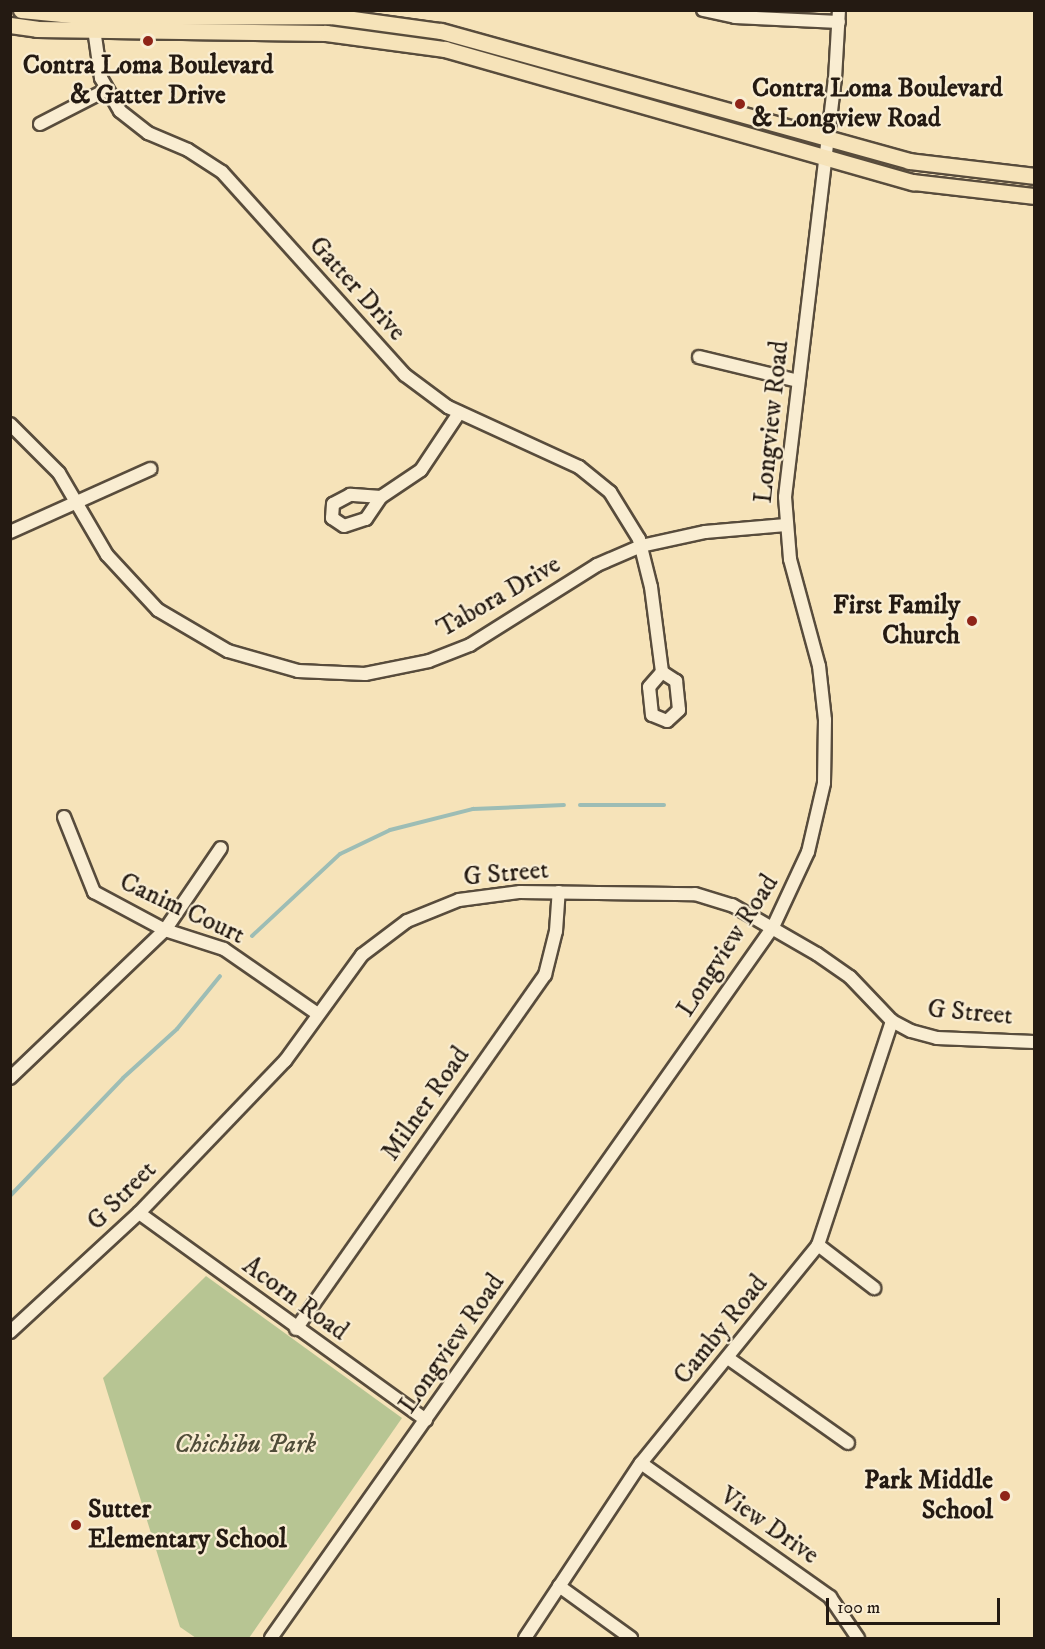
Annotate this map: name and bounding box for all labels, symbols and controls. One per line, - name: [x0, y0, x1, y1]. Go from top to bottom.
- marker: Contra Loma Boulevard & Gatter Drive: [141, 34, 155, 48]
- place label: Contra Loma Boulevard & Gatter Drive: [23, 50, 273, 112]
- place label: Contra Loma Boulevard & Longview Road: [752, 73, 1003, 134]
- marker: Contra Loma Boulevard & Longview Road: [733, 97, 747, 111]
- street label: Gatter Drive: [302, 230, 412, 348]
- street label: Longview Road: [748, 339, 796, 505]
- street label: Tabora Drive: [432, 549, 566, 645]
- place label: First Family Church: [833, 590, 960, 652]
- marker: First Family Church: [965, 614, 979, 628]
- street label: G Street: [462, 855, 550, 893]
- street label: Canim Court: [115, 866, 249, 952]
- street label: Longview Road: [670, 869, 786, 1023]
- street label: G Street: [926, 994, 1014, 1032]
- street label: Milner Road: [375, 1041, 477, 1167]
- street label: G Street: [81, 1155, 163, 1237]
- street label: Acorn Road: [236, 1250, 354, 1348]
- street label: Longview Road: [392, 1268, 512, 1420]
- street label: Camby Road: [667, 1269, 775, 1391]
- park label: Chichibu Park: [174, 1429, 316, 1461]
- place label: Park Middle School: [864, 1465, 993, 1526]
- street label: View Drive: [713, 1481, 825, 1571]
- marker: Park Middle School: [998, 1489, 1012, 1503]
- place label: Sutter Elementary School: [88, 1494, 287, 1556]
- marker: Sutter Elementary School: [69, 1518, 83, 1532]
- scale bar: [829, 1586, 1003, 1624]
- text: 100 m: [837, 1597, 880, 1619]

